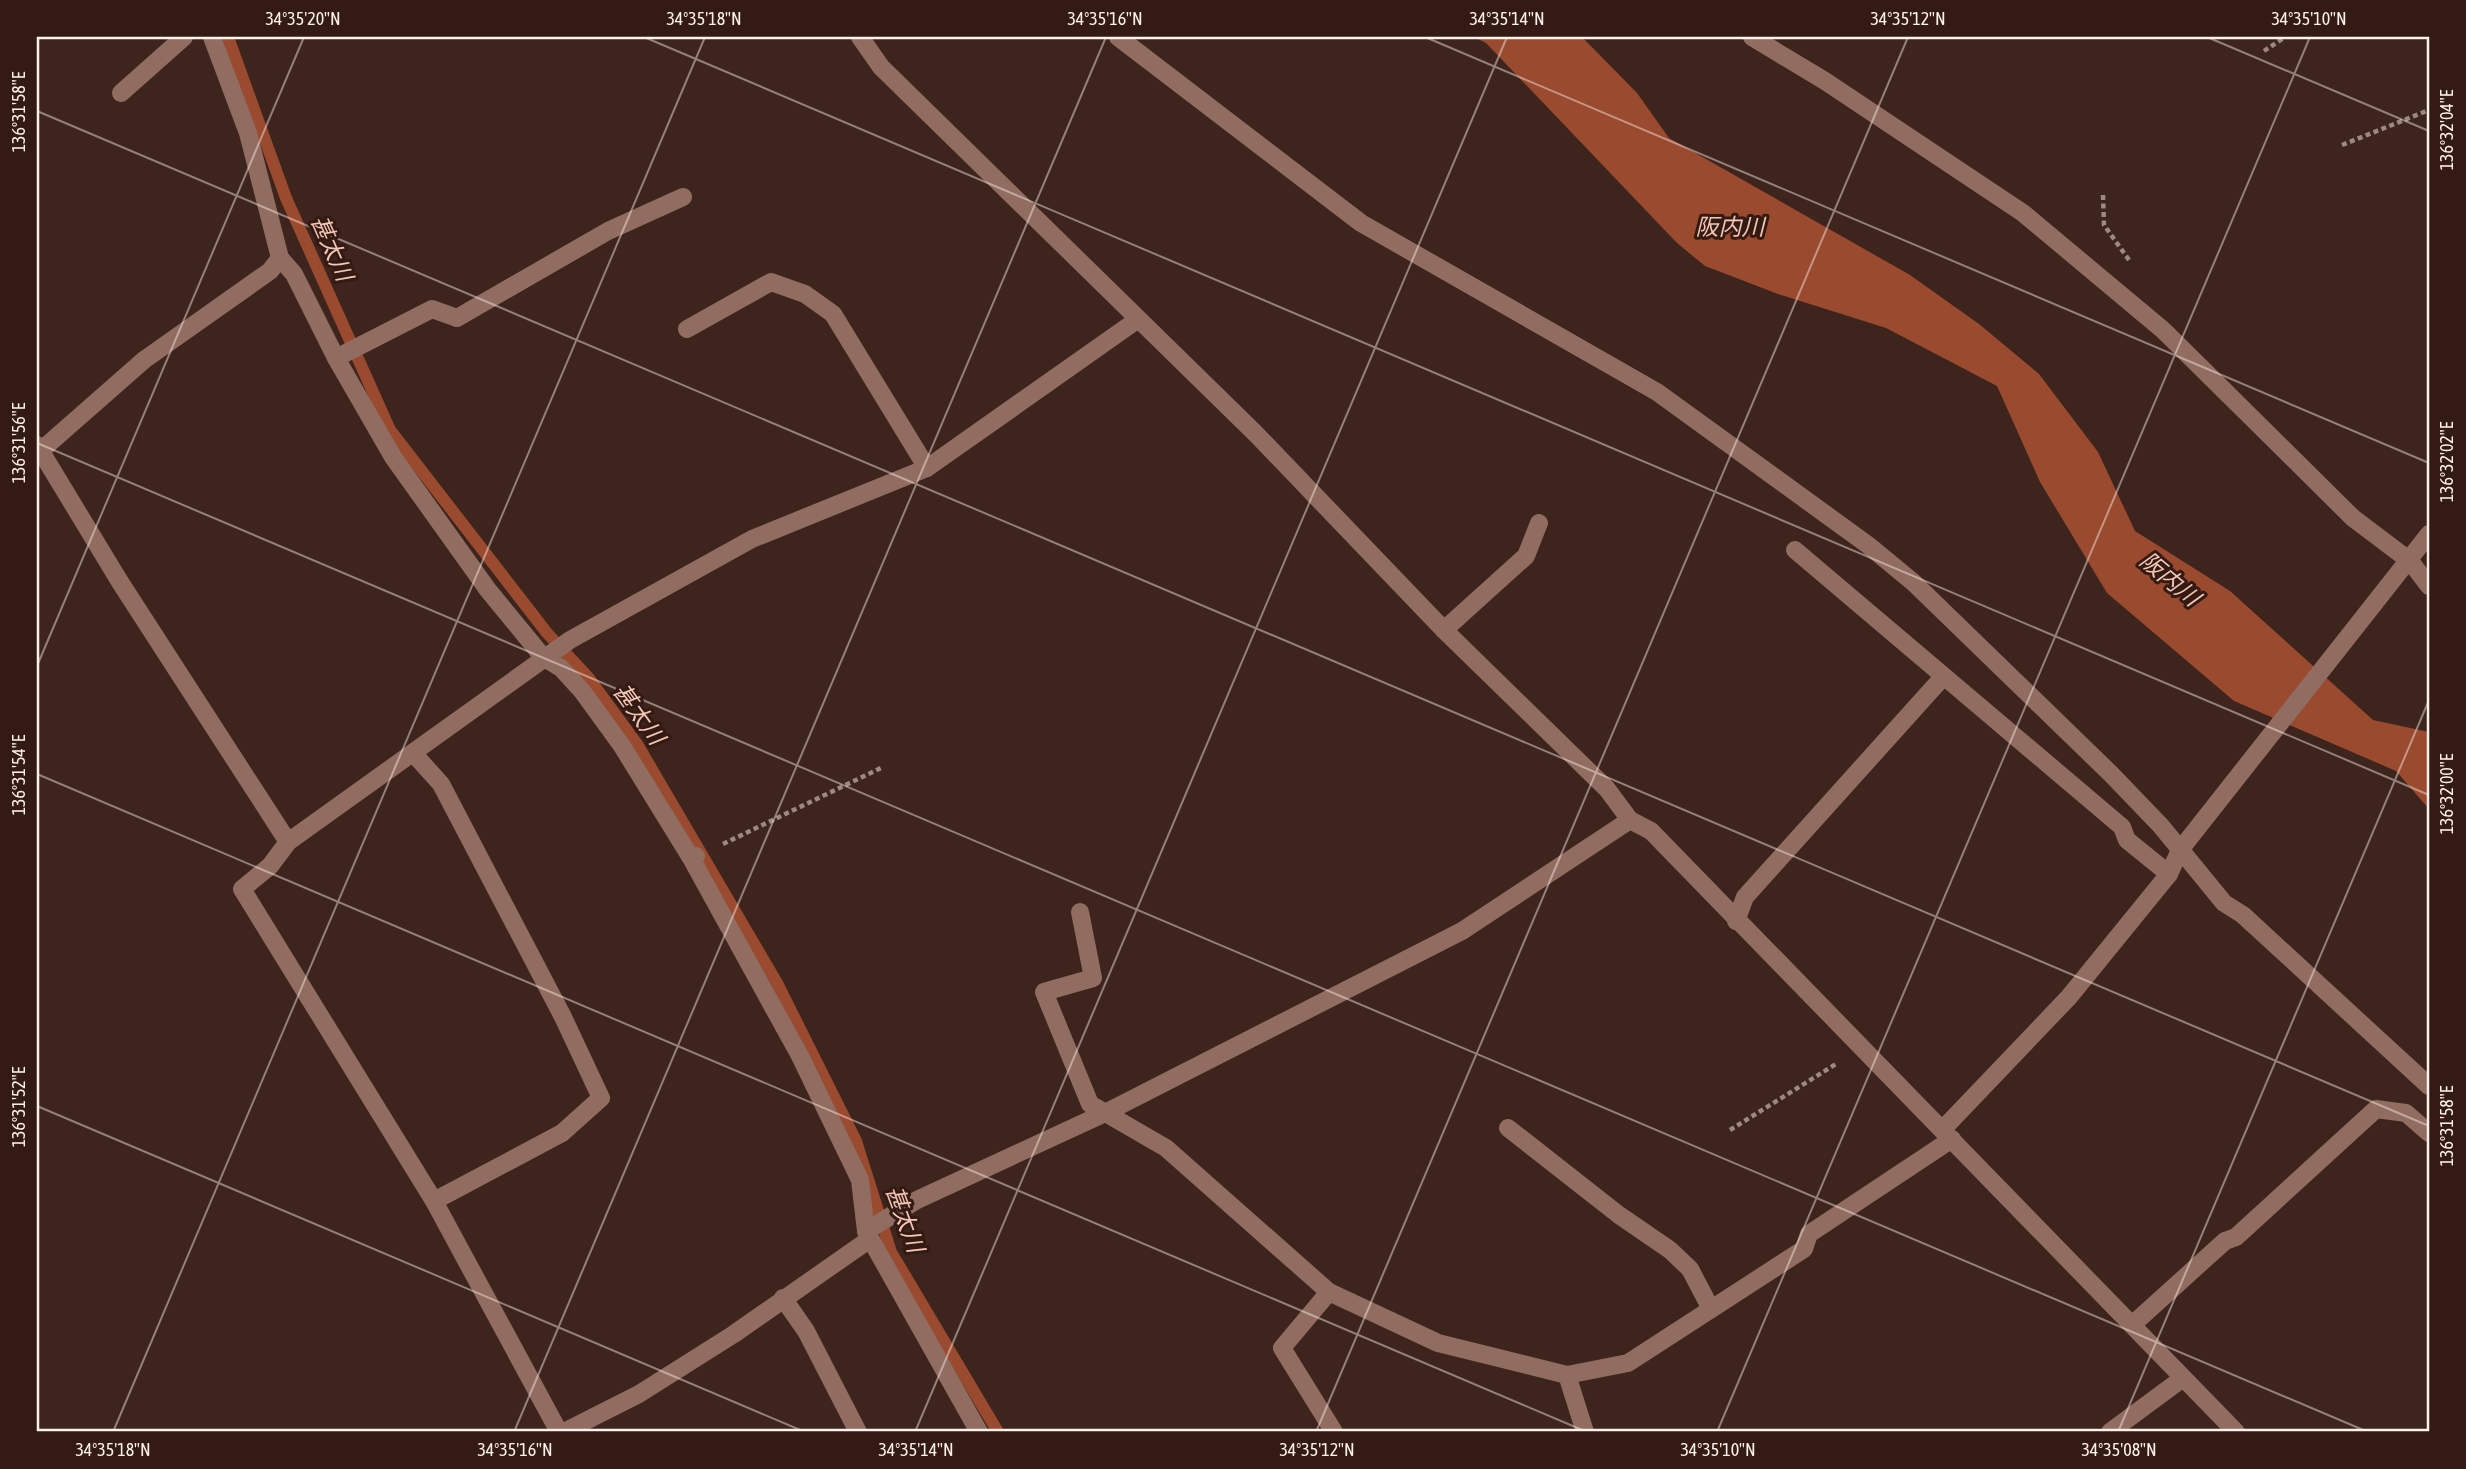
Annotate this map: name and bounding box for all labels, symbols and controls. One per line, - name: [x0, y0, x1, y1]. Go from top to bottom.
- text: 34°35'20"N: [265, 8, 341, 29]
- text: 34°35'18"N: [666, 8, 742, 29]
- text: 34°35'16"N: [1067, 8, 1143, 29]
- text: 34°35'14"N: [1469, 8, 1545, 29]
- text: 34°35'12"N: [1870, 8, 1946, 29]
- text: 34°35'10"N: [2271, 8, 2347, 29]
- text: 136°31'58"E: [8, 71, 29, 152]
- text: 136°32'04"E: [2436, 89, 2457, 170]
- water label: 甚太川: [306, 211, 359, 288]
- water label: 阪内川: [1696, 214, 1768, 240]
- text: 136°31'56"E: [8, 402, 29, 483]
- text: 136°32'02"E: [2436, 421, 2457, 502]
- water label: 阪内川: [2135, 547, 2207, 613]
- water label: 甚太川: [608, 678, 672, 752]
- text: 136°31'54"E: [8, 734, 29, 815]
- text: 136°32'00"E: [2436, 753, 2457, 834]
- text: 136°31'52"E: [8, 1066, 29, 1147]
- text: 136°31'58"E: [2436, 1085, 2457, 1166]
- water label: 甚太川: [881, 1182, 930, 1259]
- text: 34°35'18"N: [75, 1439, 151, 1460]
- text: 34°35'16"N: [477, 1439, 553, 1460]
- text: 34°35'14"N: [878, 1439, 954, 1460]
- text: 34°35'12"N: [1279, 1439, 1355, 1460]
- text: 34°35'10"N: [1680, 1439, 1756, 1460]
- text: 34°35'08"N: [2081, 1439, 2157, 1460]

